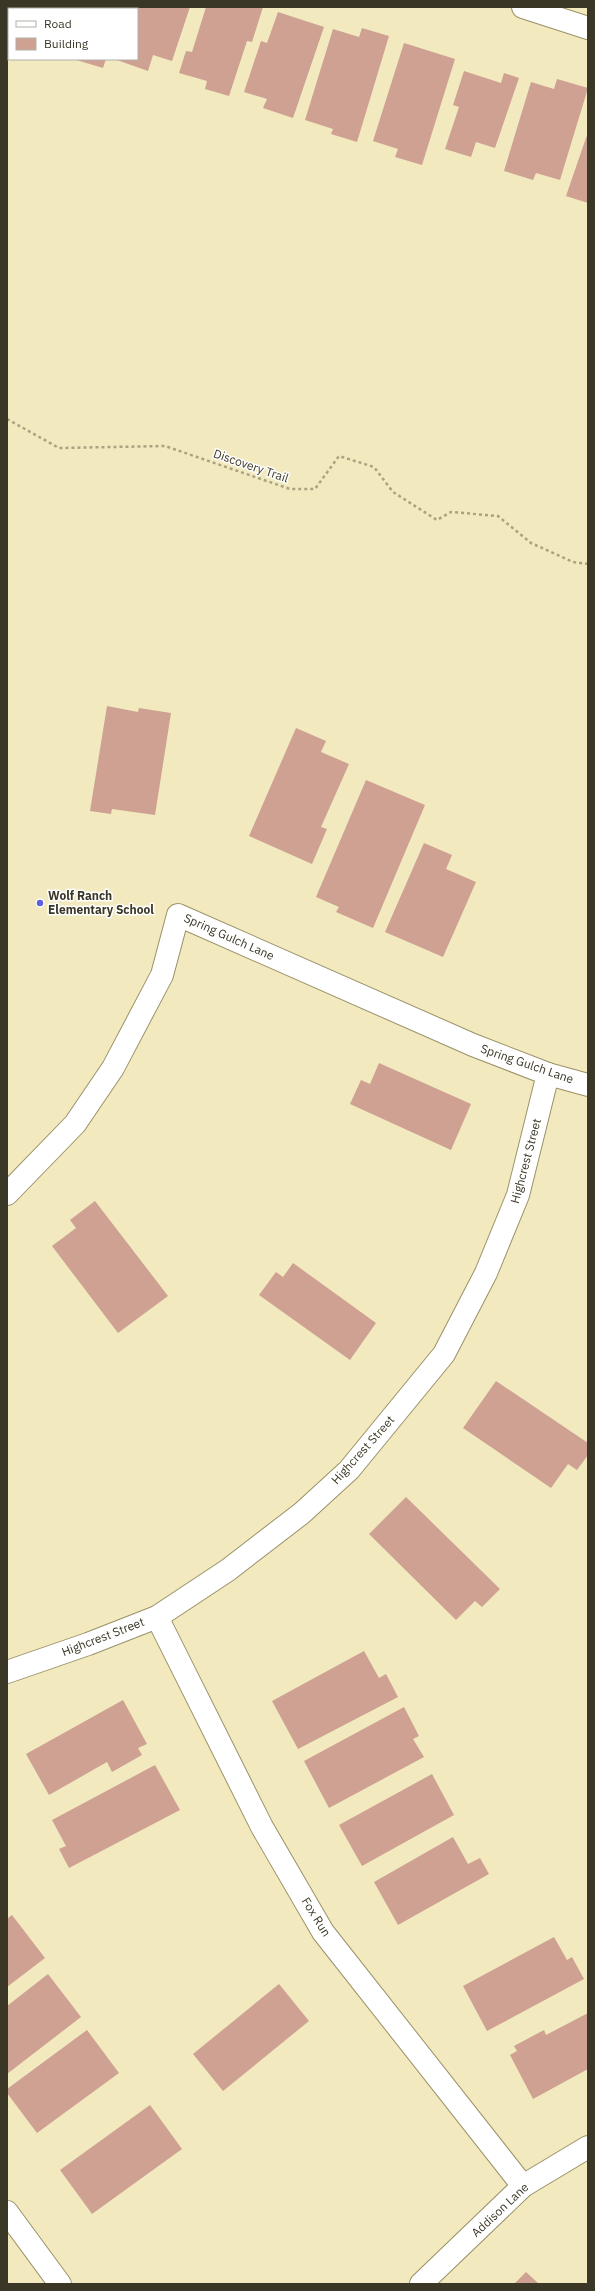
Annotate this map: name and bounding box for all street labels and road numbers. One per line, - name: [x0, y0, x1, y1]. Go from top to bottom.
- street label: Discovery Trail: [212, 446, 291, 485]
- street label: Spring Gulch Lane: [182, 910, 277, 963]
- street label: Spring Gulch Lane: [479, 1041, 576, 1087]
- street label: Highcrest Street: [507, 1117, 544, 1205]
- street label: Highcrest Street: [328, 1412, 397, 1487]
- street label: Highcrest Street: [59, 1614, 146, 1659]
- street label: Fox Run: [299, 1894, 334, 1939]
- street label: Addison Lane: [468, 2179, 532, 2240]

